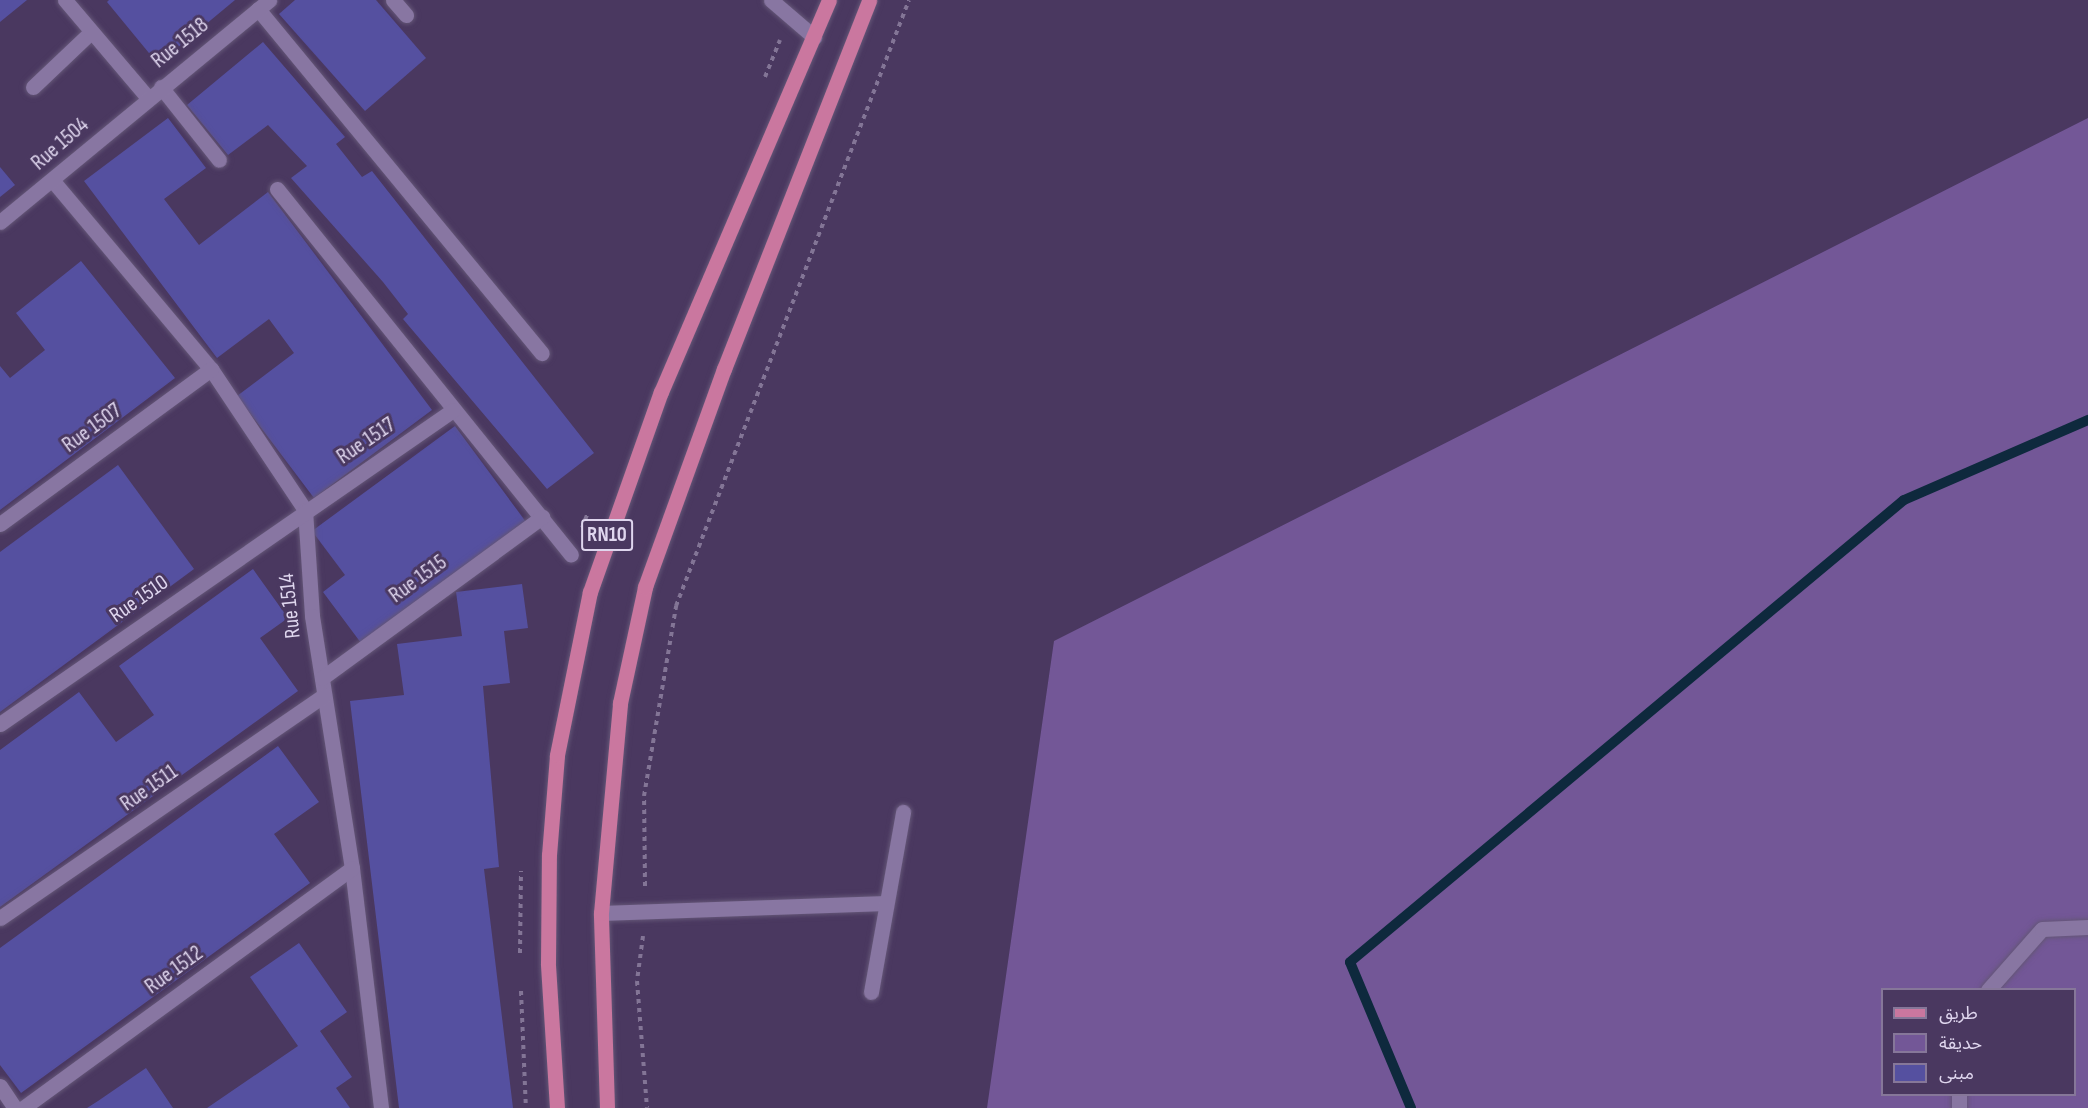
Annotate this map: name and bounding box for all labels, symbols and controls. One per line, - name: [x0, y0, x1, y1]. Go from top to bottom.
- street label: Rue 1518: [146, 12, 214, 74]
- street label: Rue 1504: [26, 112, 94, 176]
- street label: Rue 1507: [57, 398, 127, 458]
- street label: Rue 1517: [332, 412, 400, 470]
- road number: RN10: [580, 517, 634, 553]
- street label: Rue 1515: [384, 549, 452, 609]
- street label: Rue 1510: [105, 569, 173, 629]
- street label: Rue 1514: [273, 572, 307, 640]
- street label: Rue 1511: [115, 759, 183, 817]
- street label: Rue 1512: [140, 940, 208, 1000]
- legend: [1881, 988, 2076, 1096]
- text: طريق: [1939, 1003, 1978, 1024]
- text: حديقة: [1939, 1033, 1982, 1054]
- text: مبنى: [1939, 1063, 1974, 1084]

